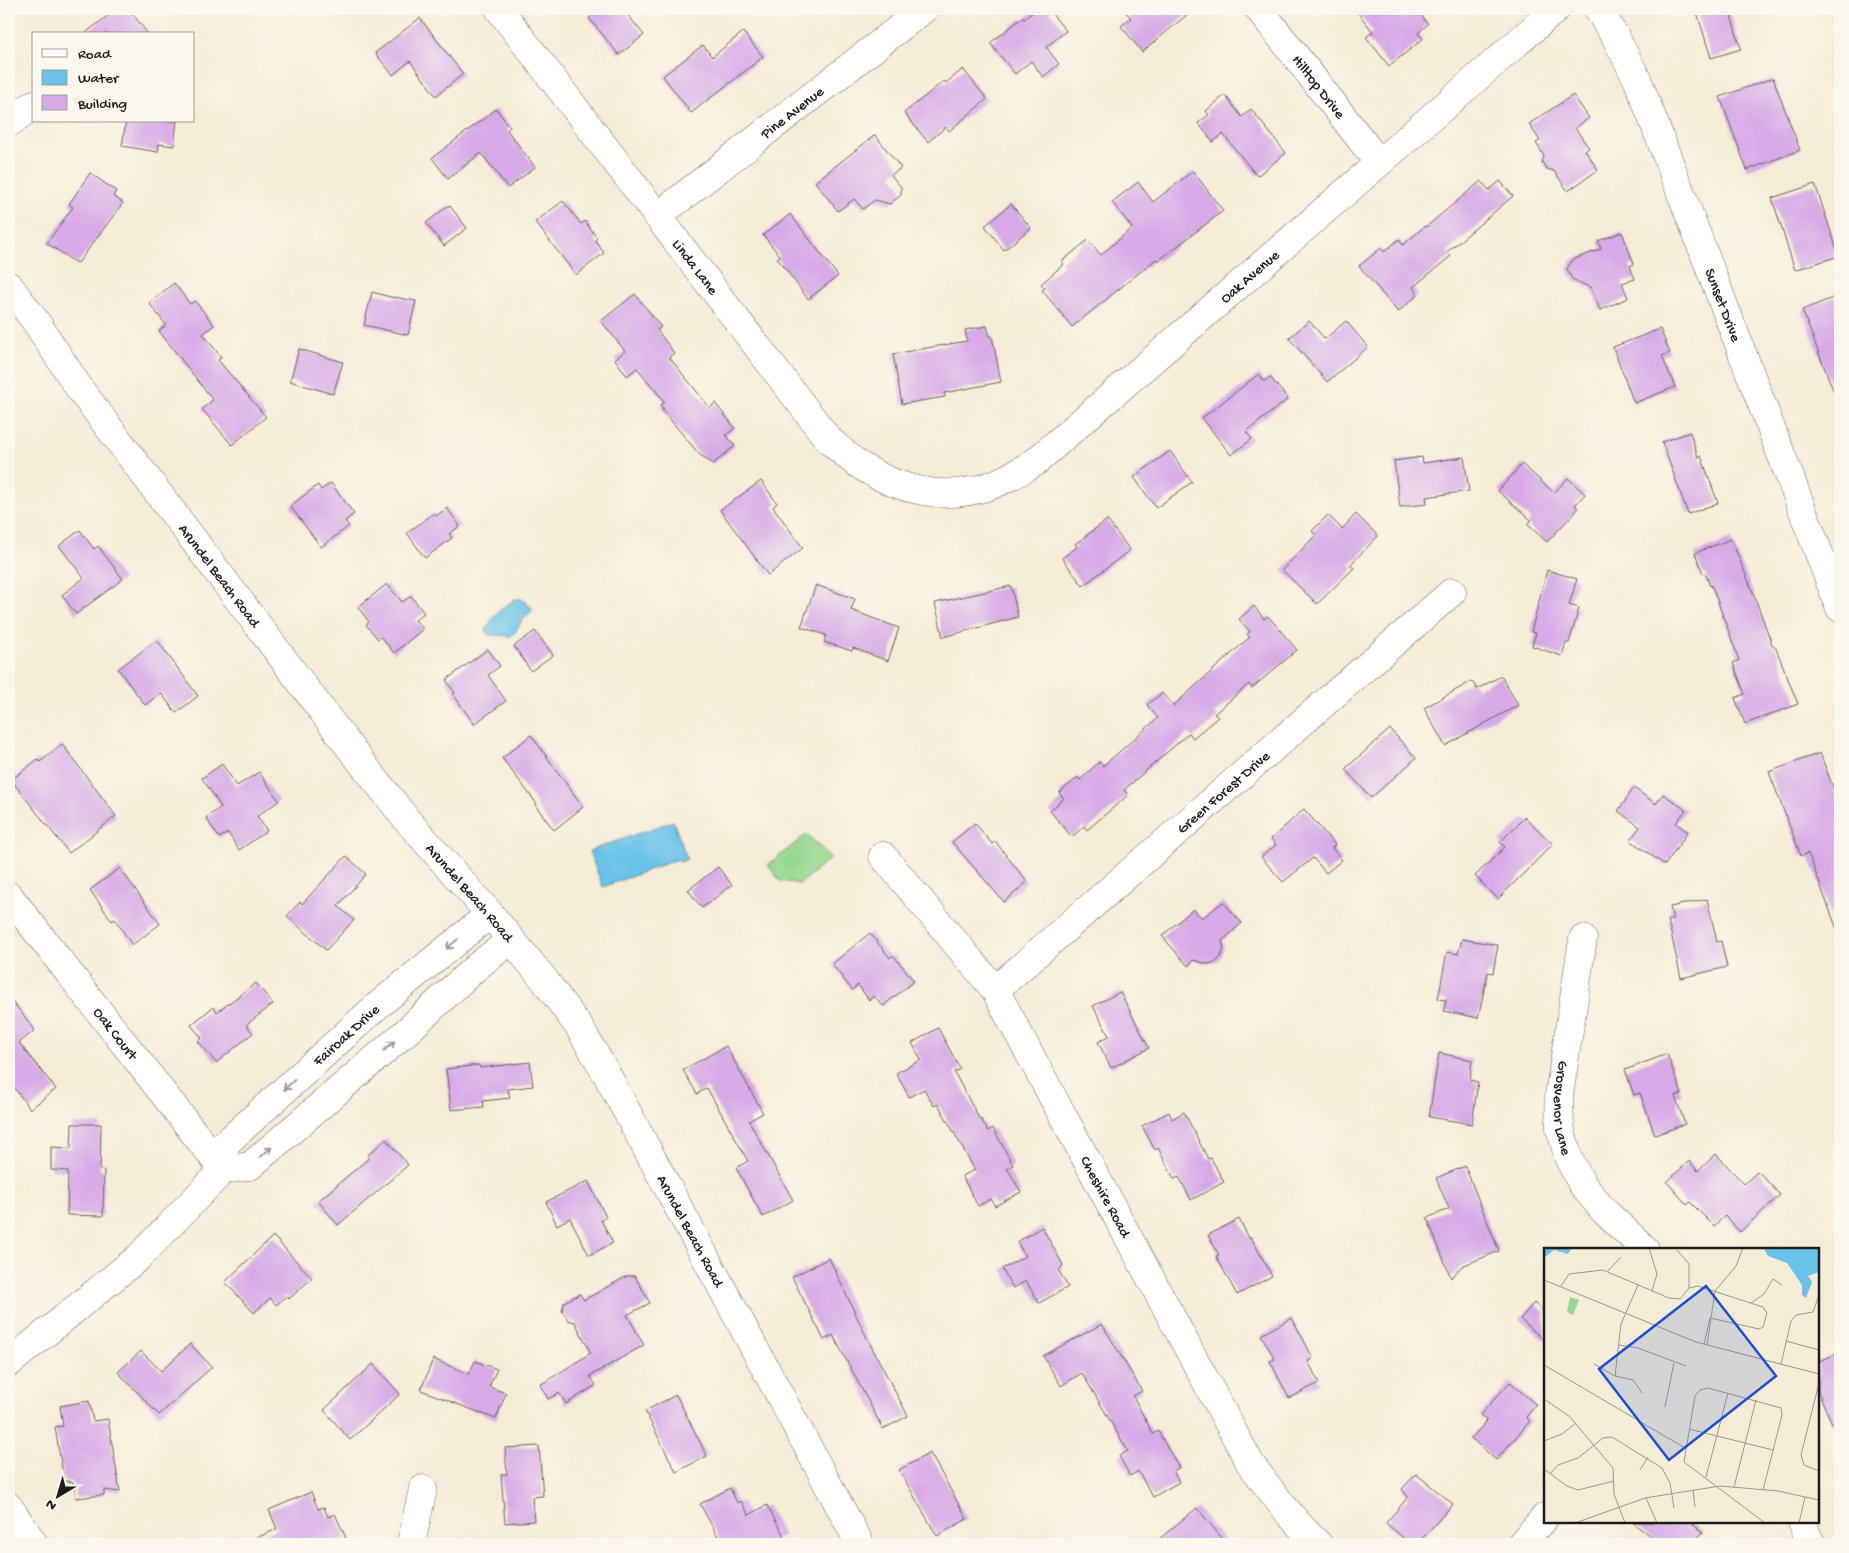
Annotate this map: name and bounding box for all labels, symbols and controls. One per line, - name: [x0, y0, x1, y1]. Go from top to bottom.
- legend: [32, 32, 195, 122]
- text: Road: [78, 46, 112, 64]
- street label: Hilltop Drive: [1287, 52, 1348, 123]
- text: Water: [78, 70, 120, 88]
- street label: Pine Avenue: [757, 83, 828, 144]
- text: Building: [77, 96, 127, 114]
- street label: Linda Lane: [667, 236, 721, 299]
- street label: Oak Avenue: [1217, 247, 1284, 308]
- street label: Sunset Drive: [1700, 266, 1744, 345]
- street label: Arundel Beach Road: [174, 521, 264, 633]
- street label: Green Forest Drive: [1174, 748, 1274, 839]
- street label: Arundel Beach Road: [421, 840, 517, 947]
- one-way arrow: [446, 939, 459, 950]
- street label: Fairoak Drive: [309, 1001, 384, 1071]
- street label: Oak Court: [88, 1004, 142, 1066]
- one-way arrow: [383, 1040, 396, 1052]
- street label: Grosvenor Lane: [1548, 1059, 1575, 1158]
- one-way arrow: [283, 1079, 296, 1091]
- one-way arrow: [260, 1147, 273, 1158]
- street label: Cheshire Road: [1075, 1153, 1134, 1242]
- street label: Arundel Beach Road: [652, 1172, 727, 1292]
- inset map: [1544, 1248, 1819, 1523]
- north arrow: [32, 1470, 82, 1520]
- text: N: [43, 1495, 60, 1514]

